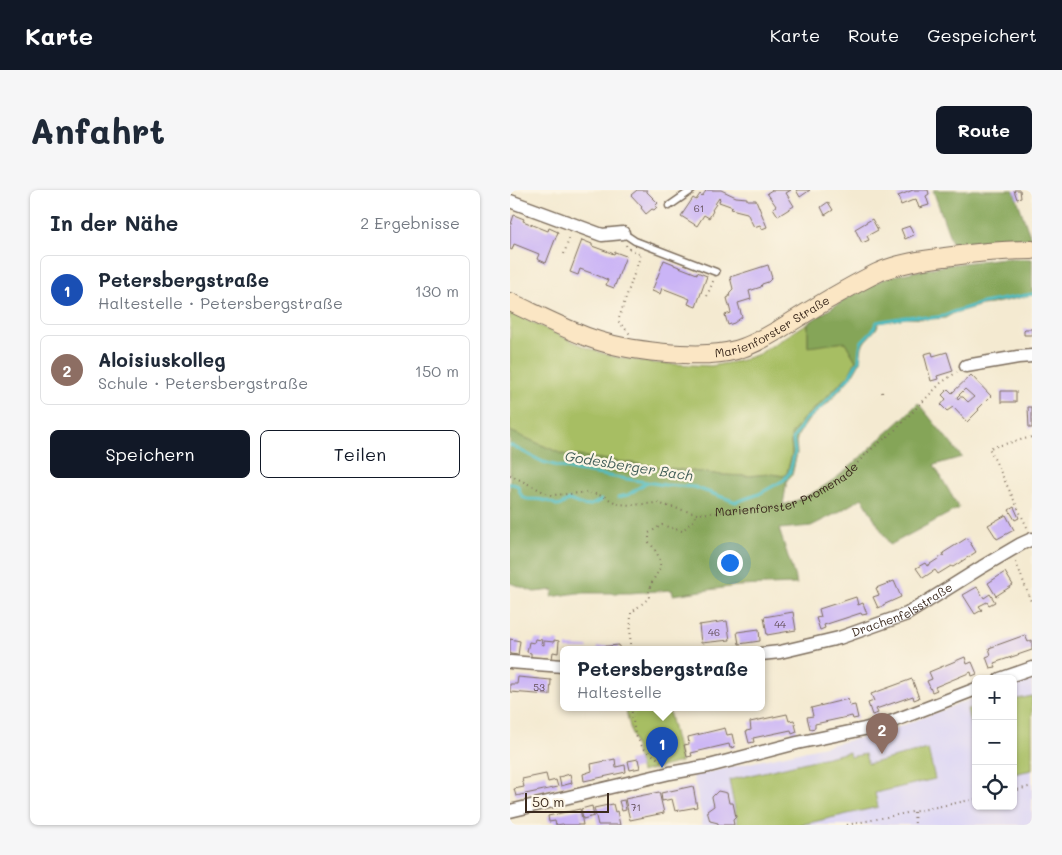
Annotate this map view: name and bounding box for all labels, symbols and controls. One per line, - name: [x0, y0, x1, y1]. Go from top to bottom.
- text: Karte: [25, 20, 93, 51]
- text: Karte: [770, 23, 820, 47]
- text: Route: [848, 23, 899, 47]
- text: Gespeichert: [927, 23, 1037, 47]
- button: Route: [936, 106, 1032, 154]
- text: Anfahrt: [30, 107, 165, 153]
- house number: 61: [694, 201, 704, 215]
- text: In der Nähe: [50, 209, 178, 236]
- text: 2 Ergebnisse: [360, 212, 460, 233]
- text: Petersbergstraße: [98, 267, 269, 292]
- text: 1: [63, 280, 71, 301]
- text: 130 m: [415, 280, 459, 301]
- street label: Marienforster Straße: [714, 291, 832, 361]
- text: Haltestelle · Petersbergstraße: [98, 292, 343, 313]
- text: Aloisiuskolleg: [98, 347, 225, 372]
- text: 2: [63, 360, 71, 381]
- text: 150 m: [415, 360, 459, 381]
- text: Schule · Petersbergstraße: [98, 372, 308, 393]
- button: Speichern: [50, 430, 250, 478]
- button: Teilen: [260, 430, 460, 478]
- water label: Godesberger Bach: [564, 446, 695, 485]
- street label: Marienforster Promenade: [714, 458, 861, 520]
- your location: [717, 550, 743, 576]
- street label: Drachenfelsstraße: [849, 579, 955, 640]
- house number: 44: [774, 617, 786, 631]
- house number: 46: [708, 625, 720, 639]
- popup: [560, 646, 765, 711]
- text: Petersbergstraße: [577, 656, 748, 681]
- map controls: [972, 675, 1017, 810]
- button: +: [972, 675, 1017, 720]
- house number: 53: [533, 680, 545, 694]
- text: Haltestelle: [577, 681, 662, 702]
- pin: 2: [866, 713, 898, 754]
- button: −: [972, 720, 1017, 765]
- pin: 1: [646, 727, 678, 768]
- button: locate: [972, 765, 1017, 810]
- scale bar: [525, 790, 609, 813]
- text: 50 m: [532, 792, 564, 811]
- house number: 71: [631, 800, 641, 814]

